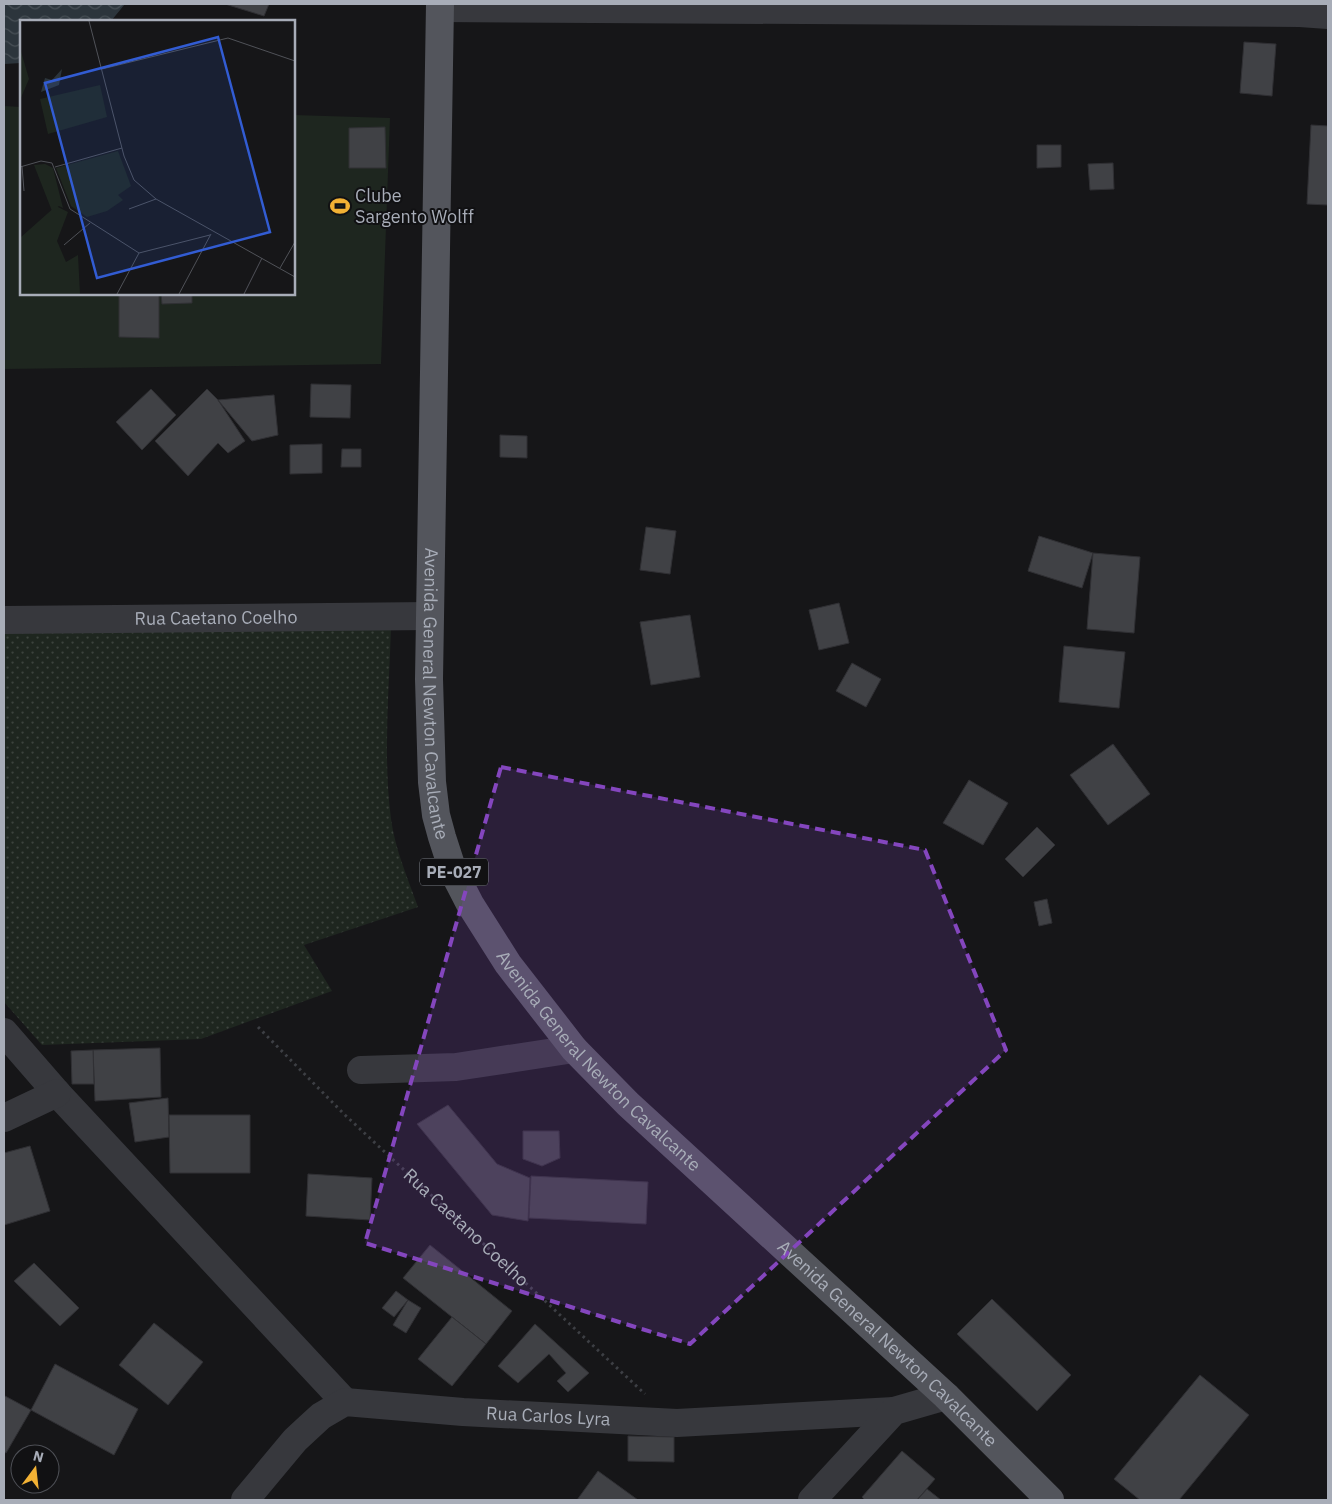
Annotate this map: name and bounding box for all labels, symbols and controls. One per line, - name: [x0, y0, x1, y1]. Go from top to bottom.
- inset map: [20, 20, 295, 295]
- place label: Clube Sargento Wolff: [355, 184, 474, 228]
- sports icon: Clube Sargento Wolff: [329, 195, 351, 217]
- street label: Avenida General Newton Cavalcante: [418, 547, 454, 842]
- street label: Rua Caetano Coelho: [134, 605, 298, 630]
- road number: PE-027: [420, 859, 488, 886]
- street label: Avenida General Newton Cavalcante: [491, 946, 706, 1176]
- street label: Rua Caetano Coelho: [399, 1163, 534, 1291]
- street label: Avenida General Newton Cavalcante: [773, 1235, 1003, 1452]
- street label: Rua Carlos Lyra: [485, 1401, 611, 1431]
- north arrow: [10, 1444, 60, 1494]
- text: N: [31, 1446, 46, 1466]

